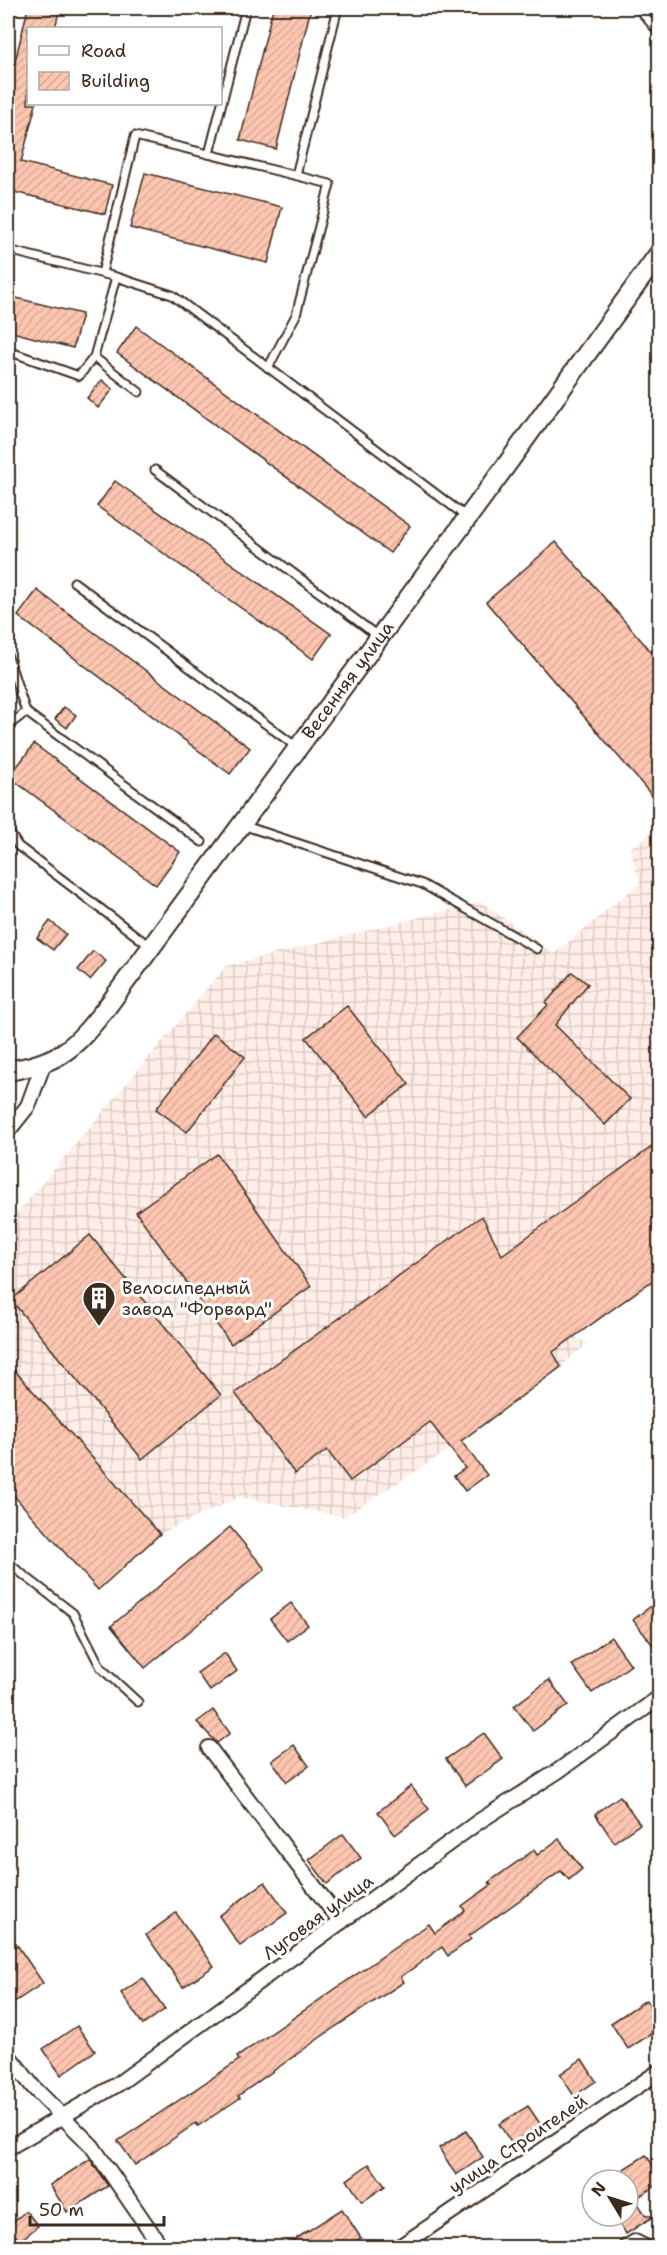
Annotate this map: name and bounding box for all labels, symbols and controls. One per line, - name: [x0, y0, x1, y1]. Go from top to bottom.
- legend: [27, 27, 222, 105]
- text: Road: [81, 39, 126, 63]
- text: Building: [81, 69, 150, 93]
- street label: Весенняя улица: [296, 616, 399, 744]
- place label: Велосипедный завод "Форвард": [122, 1276, 272, 1321]
- building icon: Велосипедный завод "Форвард": [81, 1280, 117, 1327]
- street label: Луговая улица: [258, 1869, 378, 1965]
- street label: улица Строителей: [444, 2089, 592, 2199]
- north arrow: [580, 2168, 640, 2228]
- text: N: [586, 2178, 611, 2201]
- scale bar: [30, 2189, 164, 2227]
- text: 50 m: [39, 2198, 84, 2222]

